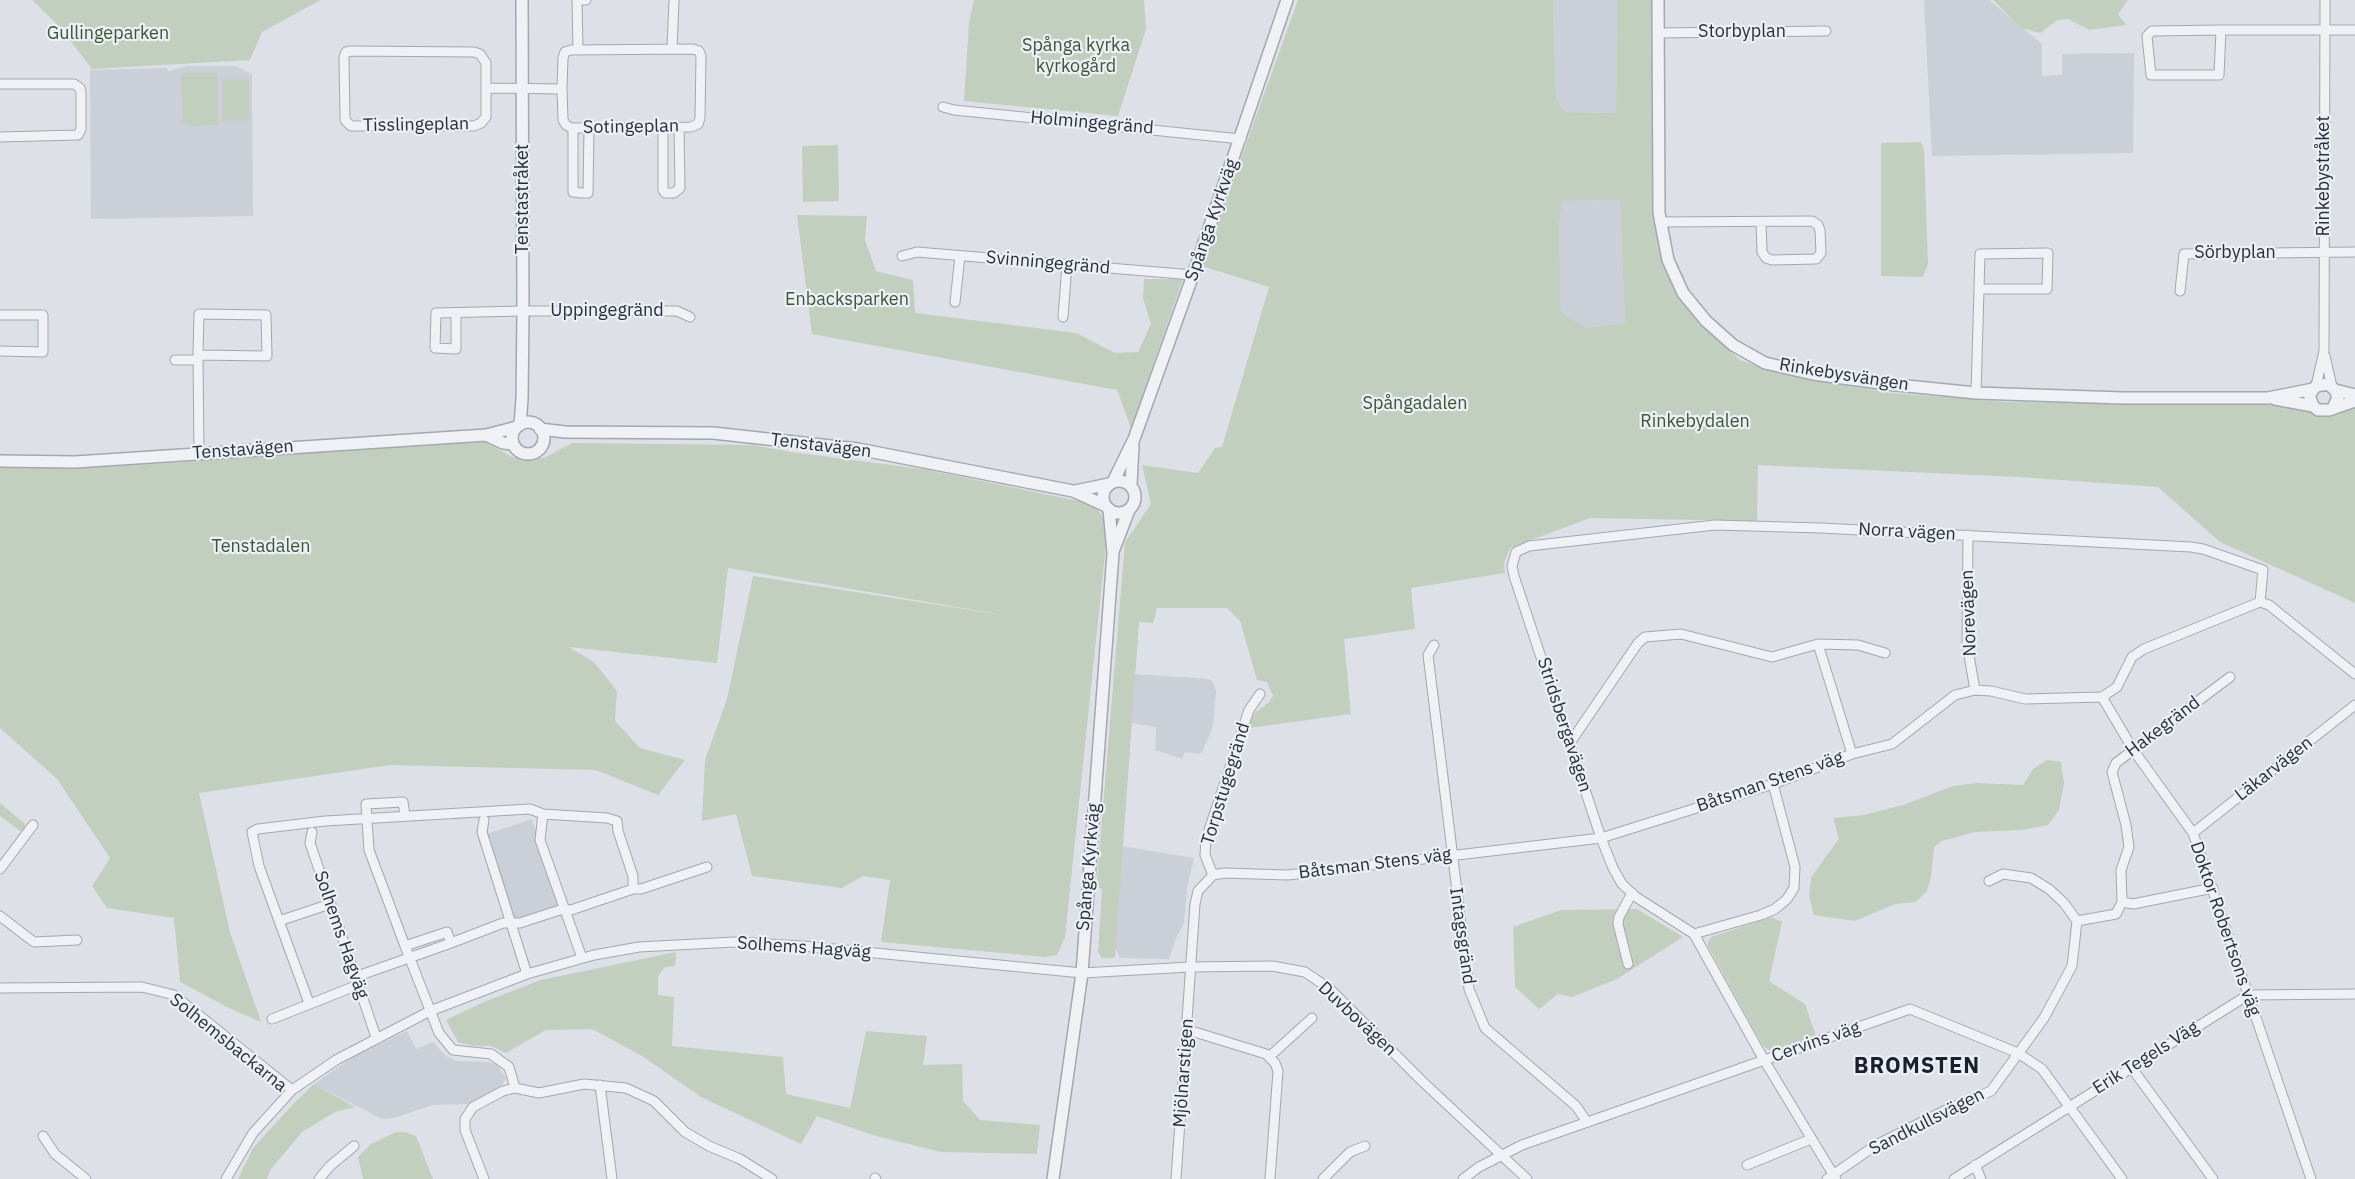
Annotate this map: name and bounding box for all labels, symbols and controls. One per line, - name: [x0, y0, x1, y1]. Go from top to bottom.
- street label: Storbyplan: [1698, 21, 1786, 43]
- park label: Gullingeparken: [47, 23, 169, 45]
- park label: Spånga kyrka kyrkogård: [1022, 35, 1130, 78]
- street label: Holmingegränd: [1029, 107, 1155, 139]
- street label: Tisslingeplan: [363, 113, 469, 137]
- street label: Sotingeplan: [583, 115, 679, 139]
- street label: Rinkebystråket: [2313, 115, 2335, 237]
- street label: Tenstastråket: [512, 144, 534, 254]
- street label: Spånga Kyrkväg: [1181, 156, 1243, 284]
- street label: Sörbyplan: [2194, 242, 2276, 264]
- street label: Svinningegränd: [985, 247, 1111, 279]
- park label: Enbacksparken: [785, 289, 909, 311]
- street label: Uppingegränd: [550, 300, 664, 322]
- street label: Rinkebysvängen: [1778, 354, 1910, 396]
- park label: Spångadalen: [1363, 393, 1467, 415]
- park label: Rinkebydalen: [1640, 411, 1750, 433]
- street label: Tenstavägen: [769, 429, 873, 463]
- street label: Tenstavägen: [192, 436, 294, 464]
- street label: Norra vägen: [1858, 519, 1956, 545]
- park label: Tenstadalen: [212, 536, 310, 558]
- street label: Norevägen: [1957, 569, 1981, 657]
- street label: Stridsbergavägen: [1532, 655, 1596, 795]
- street label: Hakegränd: [2121, 692, 2205, 762]
- street label: Torpstugegränd: [1197, 720, 1255, 848]
- street label: Läkarvägen: [2231, 732, 2317, 806]
- street label: Båtsman Stens väg: [1694, 747, 1846, 817]
- street label: Spånga Kyrkväg: [1073, 802, 1105, 932]
- street label: Doktor Robertsons väg: [2185, 839, 2265, 1019]
- street label: Båtsman Stens väg: [1297, 844, 1453, 884]
- street label: Solhems Hagväg: [309, 868, 373, 1002]
- street label: Intagsgränd: [1445, 886, 1479, 986]
- street label: Solhems Hagväg: [736, 933, 872, 963]
- street label: Duvbovägen: [1313, 977, 1401, 1061]
- street label: Solhemsbackarna: [165, 989, 291, 1097]
- street label: Cervins väg: [1769, 1017, 1863, 1067]
- street label: Erik Tegels Väg: [2089, 1017, 2203, 1099]
- street label: Mjölnarstigen: [1169, 1018, 1199, 1128]
- district label: BROMSTEN: [1853, 1054, 1981, 1080]
- street label: Sandkullsvägen: [1866, 1084, 1988, 1160]

